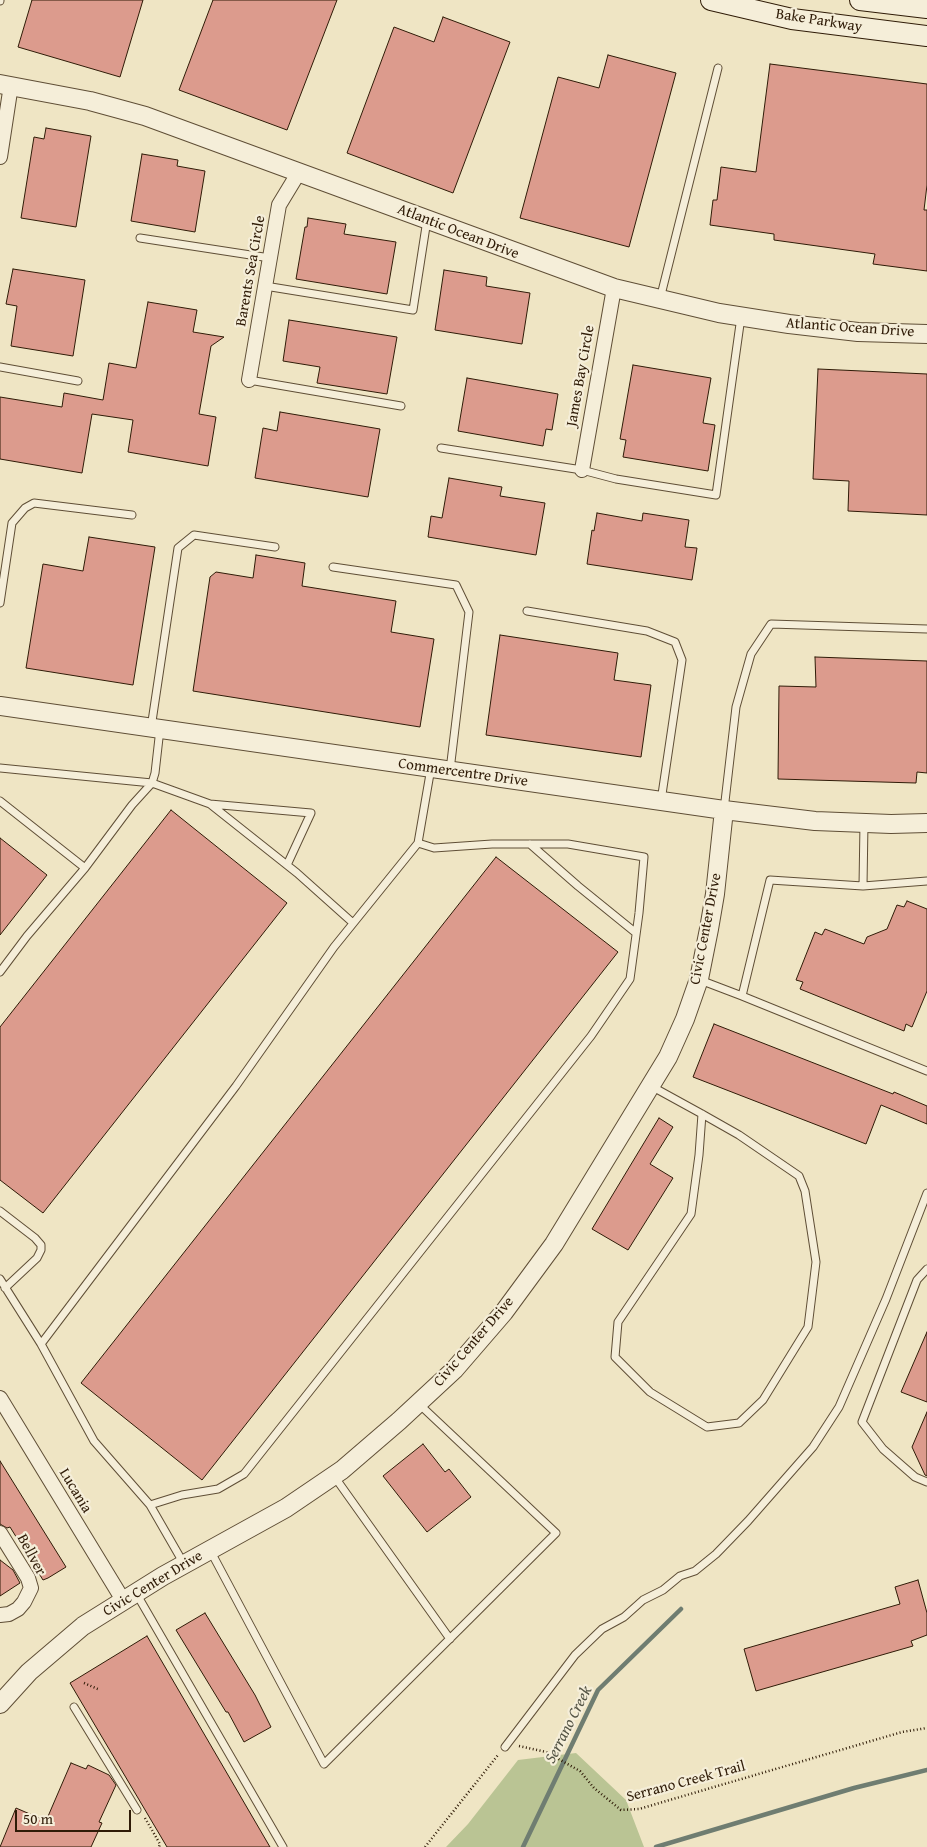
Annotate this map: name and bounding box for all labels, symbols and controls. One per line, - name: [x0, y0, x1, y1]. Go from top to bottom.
- street label: Bake Parkway: [775, 5, 863, 37]
- street label: Atlantic Ocean Drive: [395, 201, 521, 263]
- street label: Barents Sea Circle: [232, 214, 270, 328]
- street label: Atlantic Ocean Drive: [785, 315, 915, 341]
- street label: James Bay Circle: [563, 324, 599, 428]
- street label: Commercentre Drive: [397, 755, 529, 791]
- street label: Civic Center Drive: [686, 872, 726, 986]
- street label: Civic Center Drive: [430, 1293, 518, 1391]
- street label: Lucania: [55, 1465, 95, 1517]
- street label: Bellver: [13, 1531, 49, 1579]
- street label: Civic Center Drive: [100, 1547, 206, 1621]
- water label: Serrano Creek: [541, 1683, 597, 1767]
- street label: Serrano Creek Trail: [625, 1758, 747, 1806]
- scale bar: [18, 1800, 134, 1832]
- text: 50 m: [23, 1808, 53, 1829]

